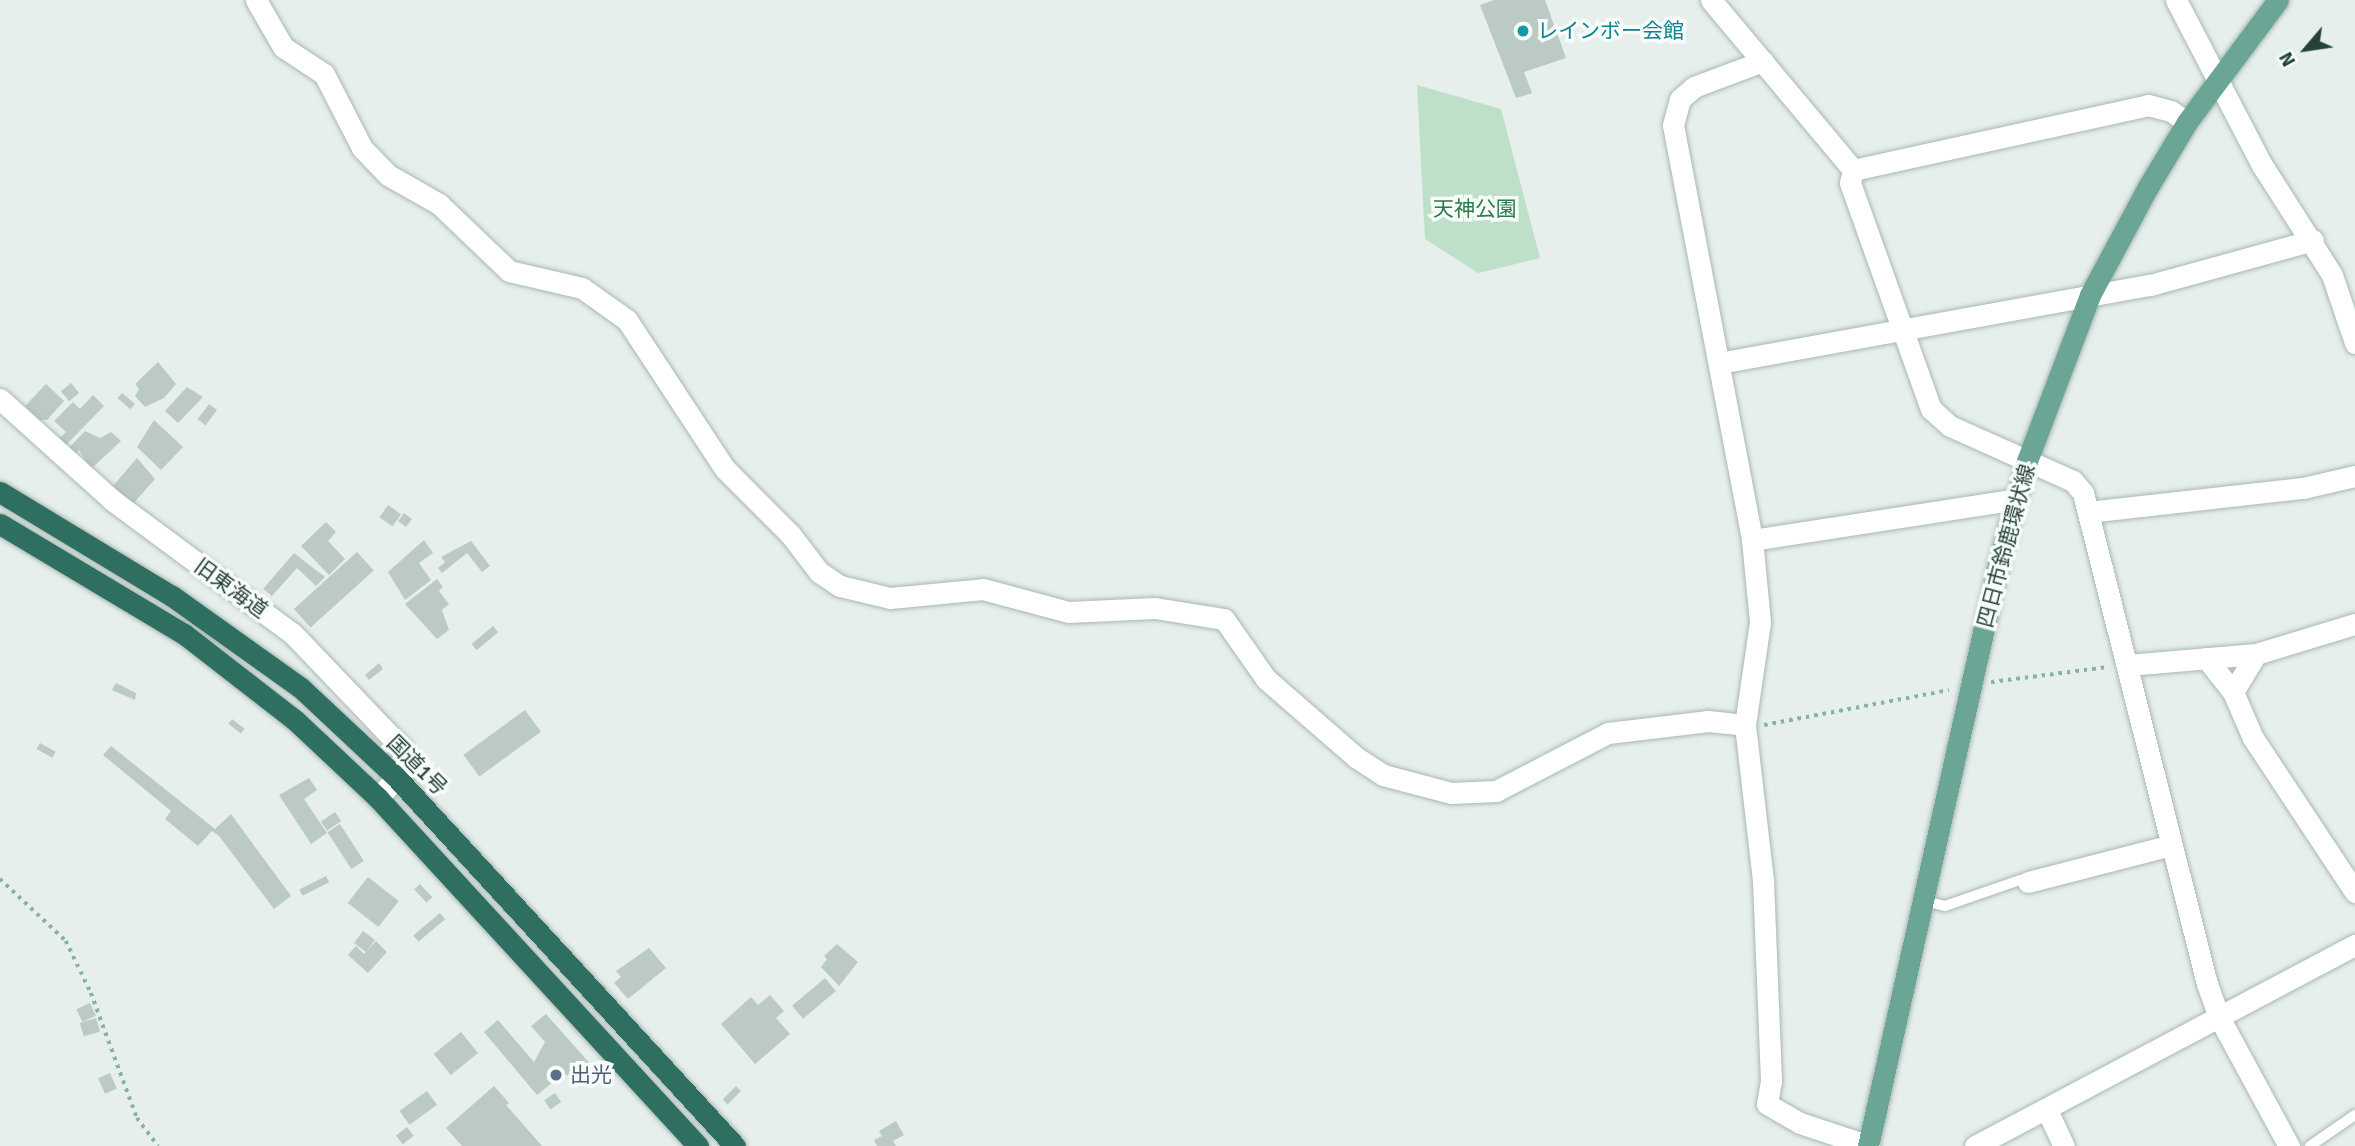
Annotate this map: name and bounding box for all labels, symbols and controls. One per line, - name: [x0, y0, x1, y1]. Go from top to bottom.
- north arrow: [2271, 14, 2341, 84]
- place label: レインボー会館: [1537, 18, 1684, 44]
- marker: レインボー会館: [1515, 23, 1531, 39]
- text: N: [2274, 48, 2301, 71]
- park label: 天神公園: [1433, 196, 1517, 222]
- street label: 四日市鈴鹿環状線: [1972, 462, 2040, 630]
- street label: 旧東海道: [190, 553, 272, 623]
- street label: 国道1号: [382, 730, 452, 800]
- place label: 出光: [570, 1062, 612, 1088]
- marker: 出光: [548, 1067, 564, 1083]

